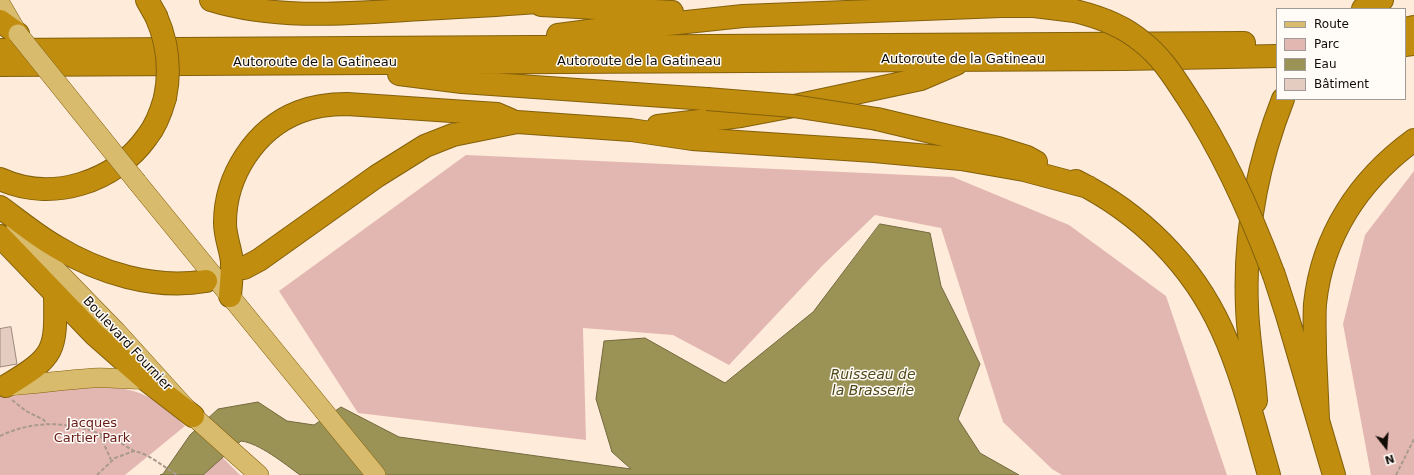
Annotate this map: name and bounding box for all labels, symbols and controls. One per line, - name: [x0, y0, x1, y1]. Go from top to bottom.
- legend: [1276, 8, 1406, 100]
- text: Route: [1314, 17, 1349, 31]
- text: Parc: [1314, 37, 1339, 51]
- street label: Autoroute de la Gatineau: [881, 52, 1045, 68]
- street label: Autoroute de la Gatineau: [557, 54, 721, 70]
- street label: Autoroute de la Gatineau: [233, 55, 397, 71]
- text: Eau: [1314, 57, 1337, 71]
- text: Bâtiment: [1314, 77, 1369, 91]
- street label: Boulevard Fournier: [79, 294, 175, 394]
- water label: Ruisseau de la Brasserie: [830, 367, 916, 400]
- park label: Jacques Cartier Park: [54, 416, 130, 447]
- north arrow: [1366, 427, 1406, 467]
- text: N: [1383, 451, 1396, 467]

